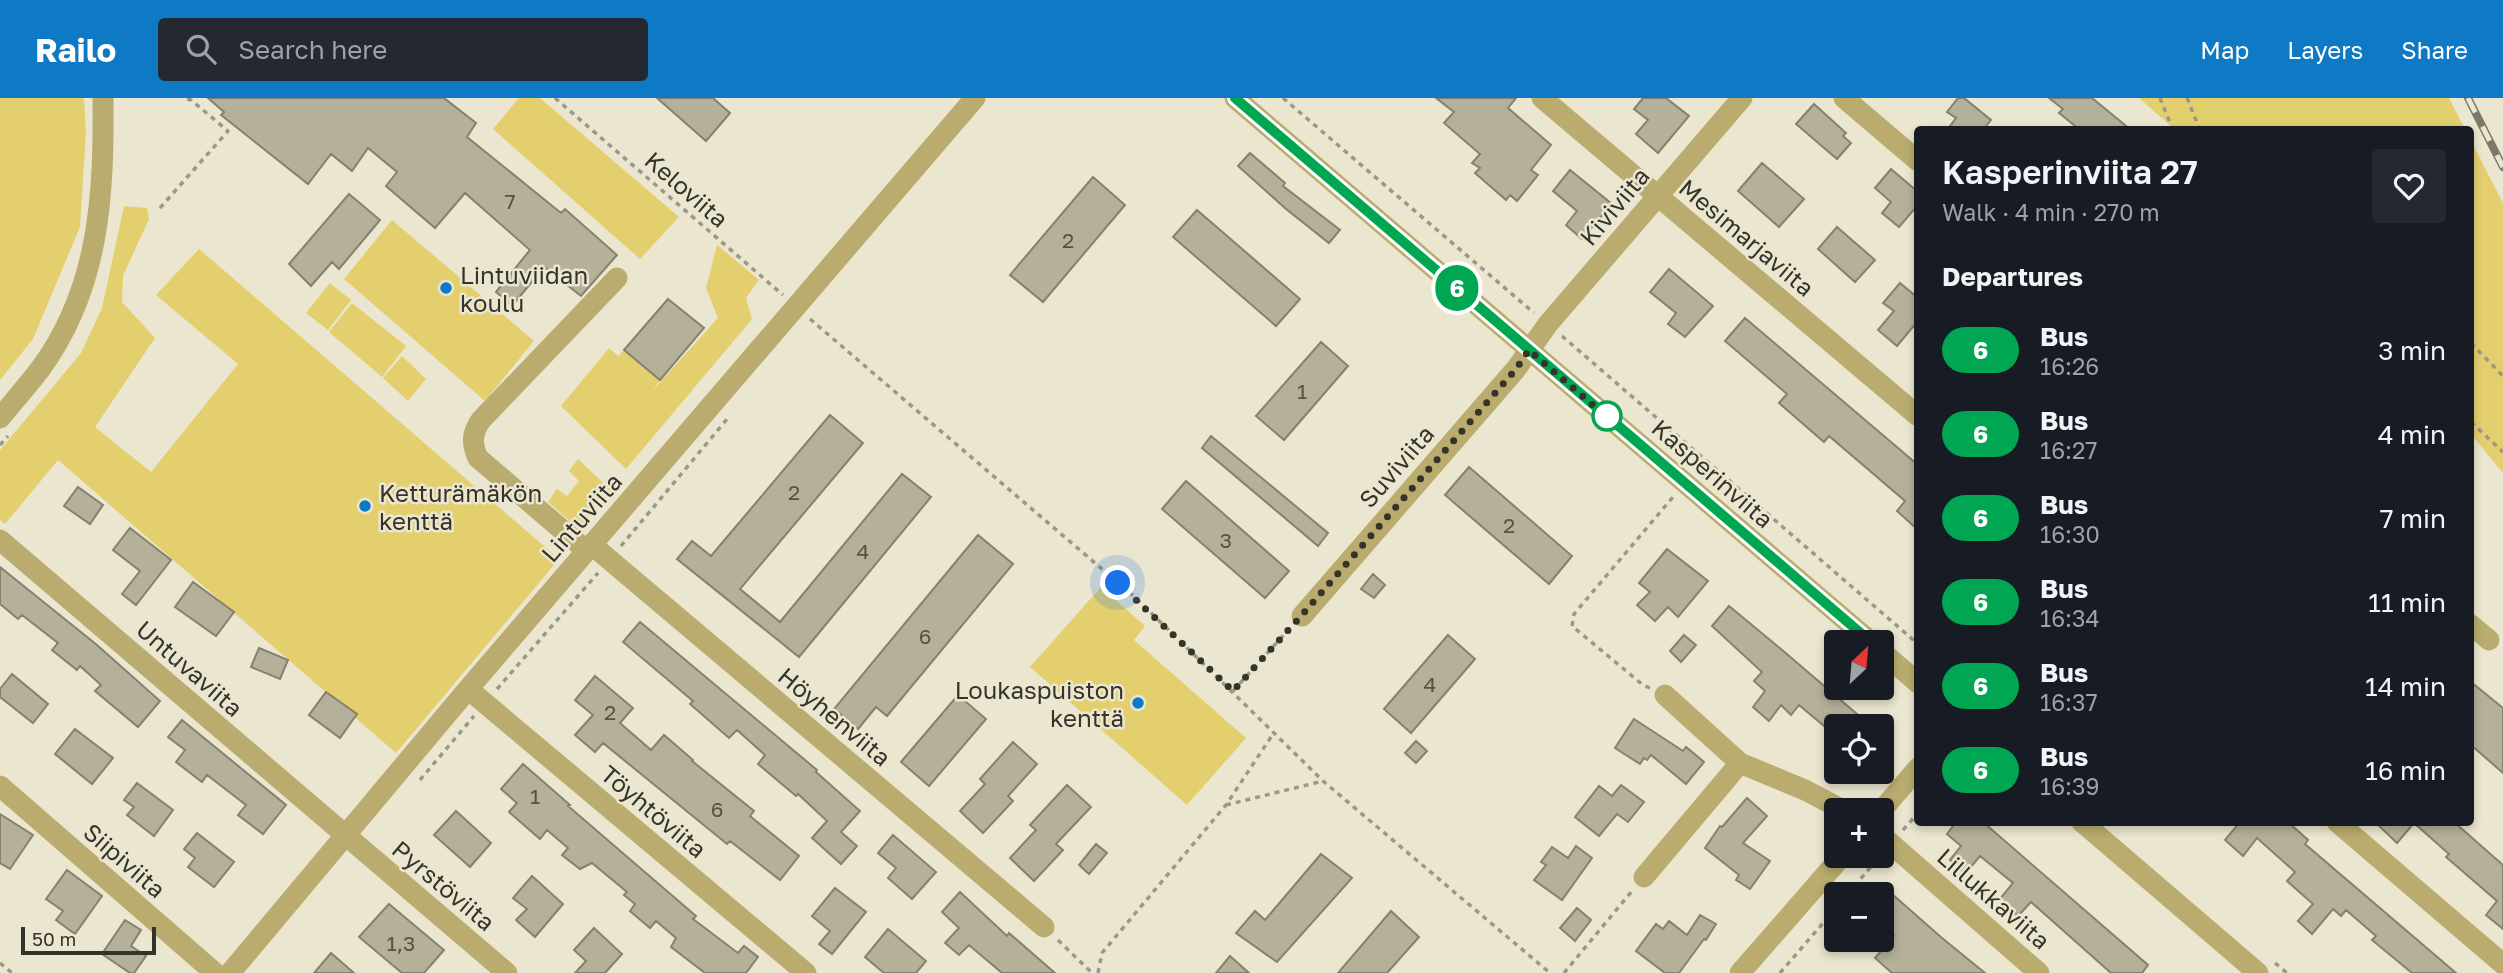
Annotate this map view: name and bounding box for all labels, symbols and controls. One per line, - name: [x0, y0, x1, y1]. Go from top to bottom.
- search box: [158, 18, 648, 81]
- text: Railo: [35, 30, 116, 69]
- icon: search: [182, 30, 220, 68]
- text: Search here: [238, 34, 387, 65]
- text: Map: [2200, 35, 2249, 64]
- text: Layers: [2287, 35, 2363, 64]
- text: Share: [2401, 35, 2468, 64]
- street label: Keloviita: [639, 145, 735, 233]
- button: heart: [2372, 149, 2446, 223]
- text: Kasperinviita 27: [1942, 152, 2198, 191]
- street label: Kiviviita: [1573, 161, 1655, 251]
- street label: Mesimarjaviita: [1674, 172, 1820, 302]
- house number: 7: [504, 188, 516, 214]
- text: Walk · 4 min · 270 m: [1942, 198, 2160, 226]
- house number: 2: [1062, 227, 1074, 253]
- place label: Lintuviidan koulu: [460, 260, 588, 317]
- text: Departures: [1942, 261, 2083, 292]
- line badge: 6: [1434, 265, 1480, 311]
- text: 6: [1449, 273, 1465, 302]
- marker: Lintuviidan koulu: [438, 280, 454, 296]
- text: Bus: [2040, 321, 2088, 352]
- text: 6: [1973, 335, 1988, 364]
- text: 3 min: [2378, 335, 2446, 366]
- text: 16:26: [2040, 352, 2099, 380]
- house number: 1: [1297, 378, 1307, 404]
- unlabelled marker: [1592, 401, 1622, 431]
- text: Bus: [2040, 405, 2088, 436]
- street label: Kasperinviita: [1647, 413, 1779, 533]
- street label: Suviviita: [1353, 419, 1439, 513]
- text: 6: [1973, 419, 1988, 448]
- text: 4 min: [2378, 419, 2446, 450]
- text: 16:27: [2040, 436, 2098, 464]
- street label: Lintuviita: [535, 467, 627, 567]
- place label: Ketturämäkön kenttä: [379, 478, 542, 535]
- house number: 2: [788, 479, 800, 505]
- text: Bus: [2040, 489, 2088, 520]
- marker: Ketturämäkön kenttä: [357, 498, 373, 514]
- text: 6: [1973, 503, 1988, 532]
- text: 7 min: [2380, 503, 2446, 534]
- house number: 2: [1503, 512, 1515, 538]
- text: 16:30: [2040, 520, 2100, 548]
- house number: 3: [1220, 527, 1232, 553]
- house number: 4: [857, 538, 869, 564]
- your location: [1100, 565, 1135, 600]
- text: Bus: [2040, 573, 2088, 604]
- text: 6: [1973, 587, 1988, 616]
- text: 11 min: [2368, 587, 2446, 618]
- text: 16:34: [2040, 604, 2099, 632]
- street label: Untuvaviita: [131, 614, 249, 722]
- house number: 6: [919, 623, 931, 649]
- north arrow: [1824, 630, 1894, 700]
- map controls: [1824, 630, 1894, 952]
- text: Bus: [2040, 657, 2088, 688]
- street label: Höyhenviita: [773, 661, 897, 771]
- house number: 4: [1424, 671, 1436, 697]
- text: 6: [1973, 671, 1988, 700]
- text: 14 min: [2365, 671, 2446, 702]
- place label: Loukaspuiston kenttä: [955, 675, 1124, 732]
- text: 16:37: [2040, 688, 2098, 716]
- marker: Loukaspuiston kenttä: [1130, 695, 1146, 711]
- house number: 2: [604, 699, 616, 725]
- button: locate: [1824, 714, 1894, 784]
- text: Bus: [2040, 741, 2088, 772]
- text: 6: [1973, 755, 1988, 784]
- text: 16 min: [2365, 755, 2446, 786]
- street label: Töyhtöviita: [596, 759, 712, 863]
- text: 16:39: [2040, 772, 2099, 800]
- house number: 1: [530, 783, 540, 809]
- house number: 6: [711, 796, 723, 822]
- button: +: [1824, 798, 1894, 868]
- street label: Siipiviita: [78, 817, 172, 903]
- street label: Pyrstöviita: [387, 834, 501, 936]
- street label: Lillukkaviita: [1932, 841, 2056, 955]
- button: −: [1824, 882, 1894, 952]
- scale bar: [21, 924, 156, 956]
- text: 50 m: [32, 927, 76, 950]
- house number: 1,3: [387, 930, 415, 956]

